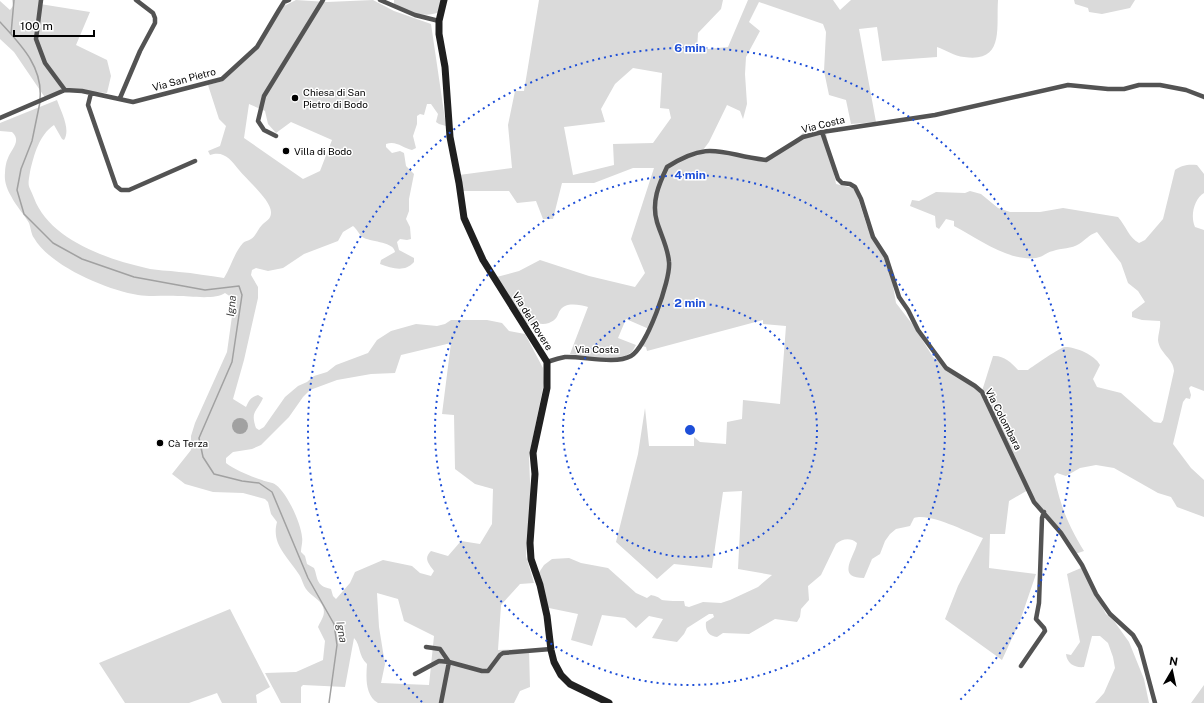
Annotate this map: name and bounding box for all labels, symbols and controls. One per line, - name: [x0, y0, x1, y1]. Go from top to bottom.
- scale bar: [14, 12, 94, 38]
- text: 100 m: [20, 19, 53, 33]
- text: 6 min: [674, 41, 706, 55]
- street label: Via San Pietro: [151, 65, 217, 93]
- place label: Chiesa di San Pietro di Bodo: [303, 86, 368, 110]
- marker: Chiesa di San Pietro di Bodo: [290, 93, 300, 103]
- street label: Via Costa: [800, 113, 846, 135]
- place label: Villa di Bodo: [294, 145, 352, 157]
- marker: Villa di Bodo: [281, 146, 291, 156]
- text: 4 min: [674, 168, 706, 182]
- street label: Via del Rovere: [510, 290, 556, 353]
- water label: Igna: [224, 295, 238, 317]
- text: 2 min: [674, 296, 706, 310]
- street label: Via Costa: [575, 343, 619, 355]
- street label: Via Colombara: [983, 386, 1025, 452]
- centre of rings: [683, 423, 697, 437]
- place label: Cà Terza: [168, 437, 208, 449]
- marker: Cà Terza: [155, 438, 165, 448]
- water label: Igna: [334, 620, 350, 644]
- north arrow: [1152, 651, 1192, 691]
- text: N: [1168, 655, 1179, 668]

